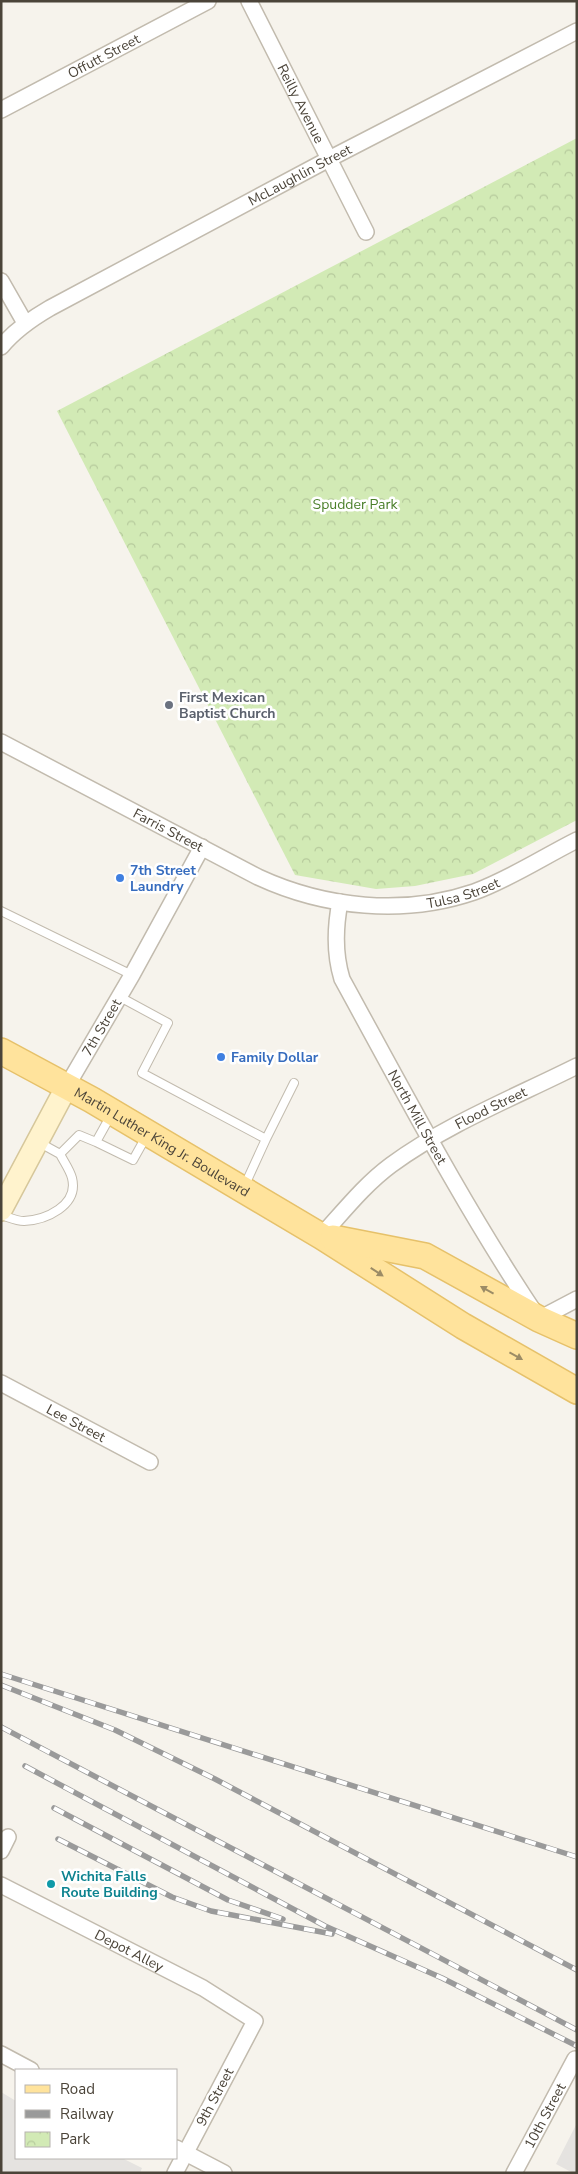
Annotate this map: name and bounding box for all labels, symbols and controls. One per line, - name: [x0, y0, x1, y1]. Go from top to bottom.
- street label: Offutt Street: [64, 29, 143, 83]
- street label: Reilly Avenue: [273, 61, 329, 146]
- street label: McLaughlin Street: [245, 139, 355, 210]
- park label: Spudder Park: [313, 495, 398, 514]
- place label: First Mexican Baptist Church: [179, 688, 275, 723]
- marker: First Mexican Baptist Church: [163, 699, 175, 711]
- street label: Farris Street: [130, 804, 207, 856]
- place label: 7th Street Laundry: [130, 861, 196, 896]
- marker: 7th Street Laundry: [114, 872, 126, 884]
- street label: Tulsa Street: [425, 873, 503, 913]
- street label: 7th Street: [77, 995, 126, 1059]
- place label: Family Dollar: [231, 1048, 319, 1067]
- marker: Family Dollar: [215, 1051, 227, 1063]
- street label: North Mill Street: [384, 1066, 451, 1168]
- street label: Flood Street: [452, 1082, 530, 1133]
- street label: Martin Luther King Jr. Boulevard: [71, 1083, 253, 1201]
- one-way arrow: [370, 1267, 384, 1277]
- one-way arrow: [479, 1286, 494, 1294]
- one-way arrow: [509, 1352, 522, 1361]
- street label: Lee Street: [43, 1399, 109, 1446]
- place label: Wichita Falls Route Building: [61, 1867, 158, 1902]
- marker: Wichita Falls Route Building: [45, 1878, 57, 1890]
- street label: Depot Alley: [91, 1925, 168, 1976]
- street label: 9th Street: [192, 2065, 238, 2129]
- legend: [15, 2069, 178, 2159]
- text: Road: [60, 2079, 95, 2099]
- street label: 10th Street: [519, 2080, 570, 2152]
- text: Railway: [60, 2104, 114, 2124]
- text: Park: [60, 2129, 90, 2149]

